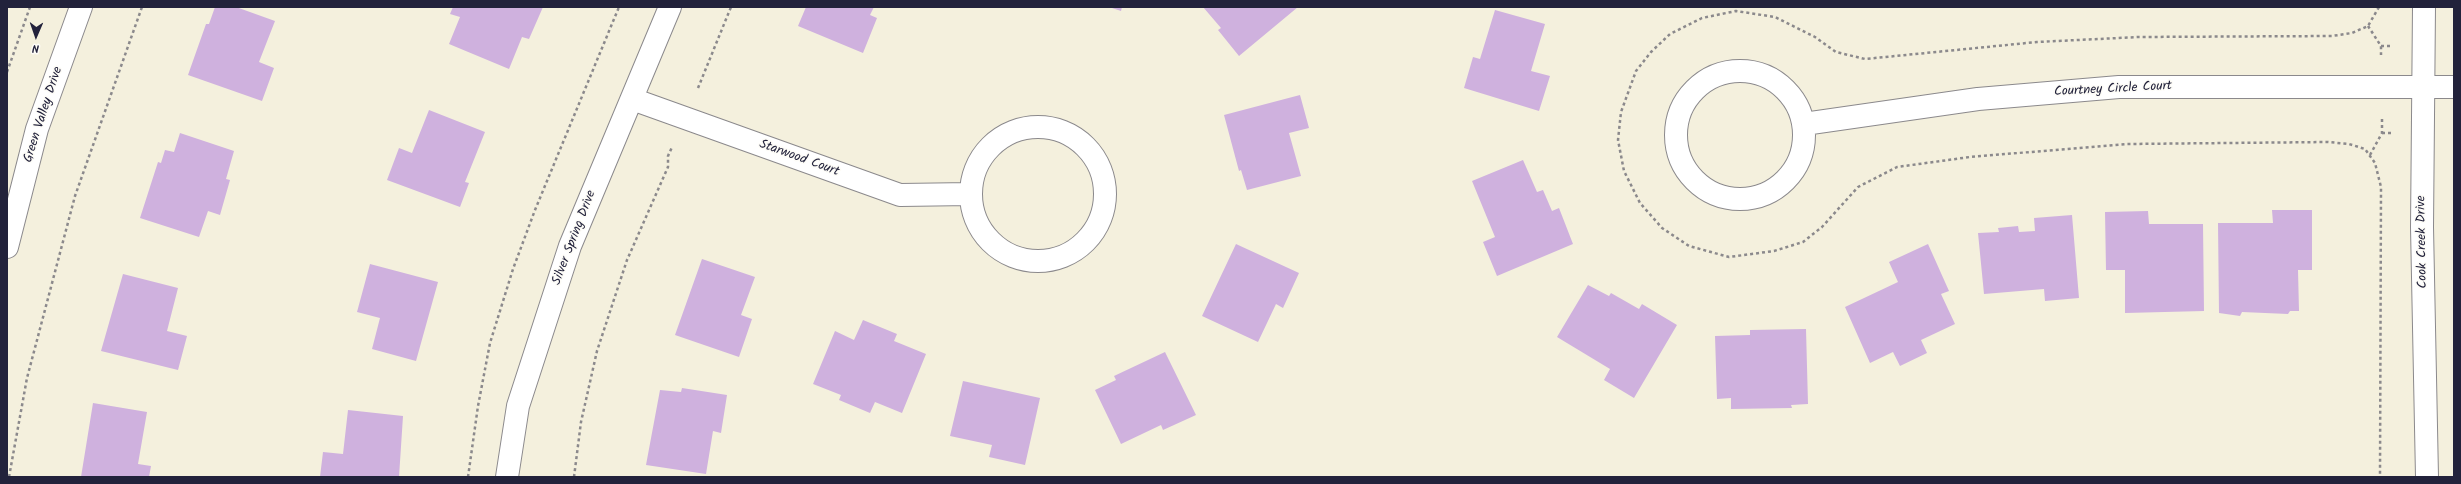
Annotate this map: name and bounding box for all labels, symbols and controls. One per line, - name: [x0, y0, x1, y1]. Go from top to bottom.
- north arrow: [16, 16, 56, 56]
- text: N: [32, 39, 39, 57]
- street label: Green Valley Drive: [21, 65, 67, 165]
- street label: Courtney Circle Court: [2054, 79, 2172, 101]
- street label: Starwood Court: [757, 137, 841, 181]
- street label: Silver Spring Drive: [550, 189, 600, 287]
- street label: Cook Creek Drive: [2414, 195, 2432, 289]

